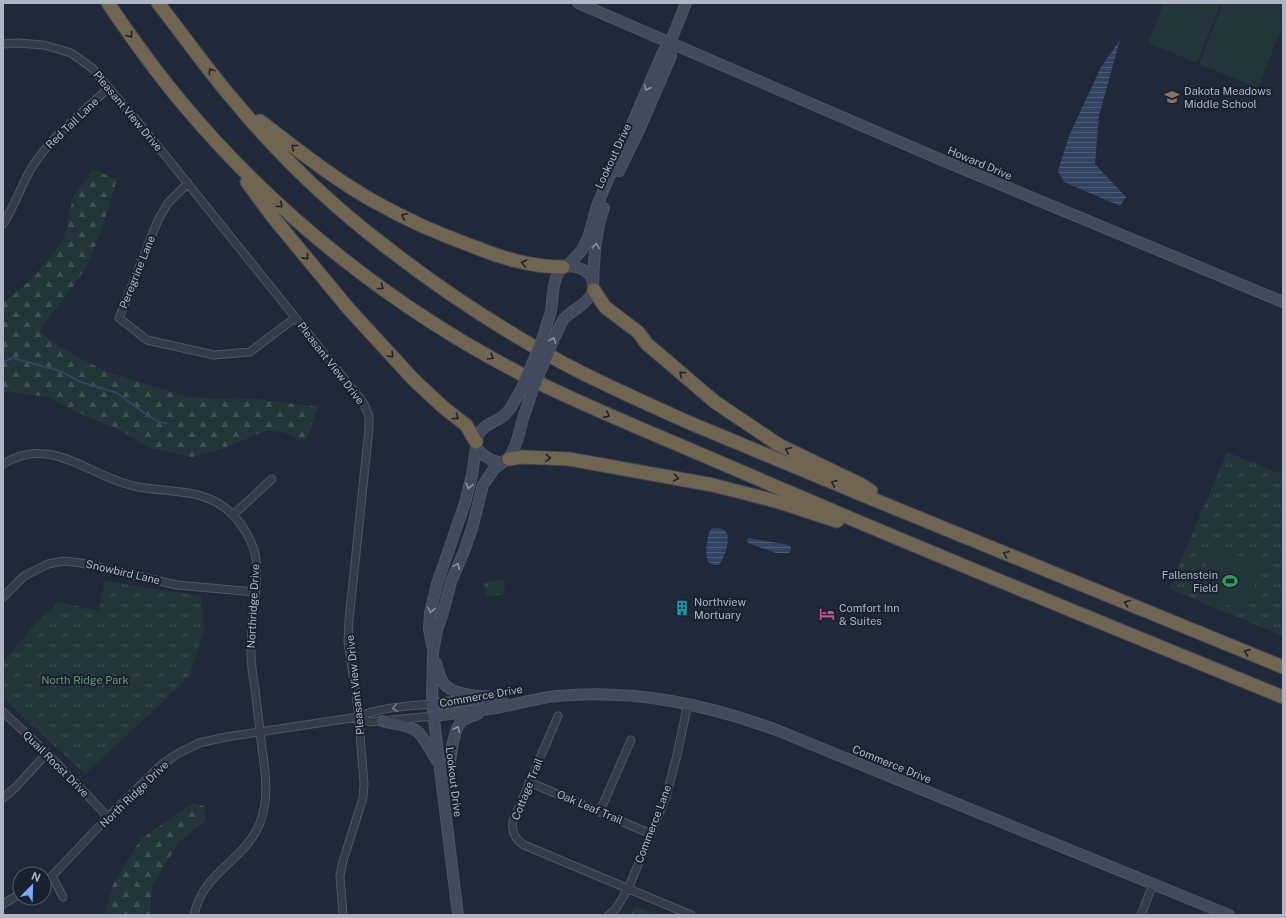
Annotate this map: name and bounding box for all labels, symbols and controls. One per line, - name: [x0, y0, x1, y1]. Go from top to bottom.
- one-way arrow: [125, 31, 133, 38]
- one-way arrow: [208, 68, 215, 75]
- street label: Pleasant View Drive: [91, 69, 165, 153]
- one-way arrow: [644, 85, 652, 92]
- place label: Dakota Meadows Middle School: [1184, 85, 1272, 110]
- school or university icon: Dakota Meadows Middle School: [1163, 88, 1181, 106]
- street label: Red Tail Lane: [43, 95, 101, 151]
- street label: Lookout Drive: [593, 122, 633, 190]
- street label: Howard Drive: [946, 144, 1014, 182]
- one-way arrow: [291, 145, 298, 152]
- one-way arrow: [275, 200, 283, 208]
- one-way arrow: [400, 214, 408, 221]
- street label: Peregrine Lane: [117, 234, 157, 310]
- one-way arrow: [591, 243, 600, 249]
- one-way arrow: [301, 252, 308, 260]
- one-way arrow: [521, 260, 528, 268]
- one-way arrow: [377, 282, 384, 290]
- street label: Pleasant View Drive: [295, 320, 367, 406]
- one-way arrow: [549, 337, 557, 344]
- one-way arrow: [386, 350, 394, 358]
- one-way arrow: [486, 352, 493, 360]
- one-way arrow: [680, 372, 687, 379]
- one-way arrow: [603, 410, 610, 418]
- one-way arrow: [452, 412, 459, 419]
- one-way arrow: [785, 447, 792, 455]
- one-way arrow: [545, 453, 551, 462]
- one-way arrow: [673, 474, 679, 482]
- one-way arrow: [831, 480, 839, 488]
- one-way arrow: [465, 482, 474, 489]
- one-way arrow: [1003, 550, 1010, 558]
- street label: Snowbird Lane: [85, 558, 161, 586]
- street label: Northridge Drive: [245, 563, 261, 649]
- one-way arrow: [452, 563, 460, 571]
- place label: Fallenstein Field: [1162, 569, 1218, 594]
- sports icon: Fallenstein Field: [1221, 572, 1239, 590]
- place label: Northview Mortuary: [694, 596, 746, 621]
- building icon: Northview Mortuary: [673, 599, 691, 617]
- one-way arrow: [1123, 600, 1131, 608]
- place label: Comfort Inn & Suites: [839, 602, 900, 627]
- hotel icon: Comfort Inn & Suites: [818, 605, 836, 623]
- one-way arrow: [428, 607, 436, 613]
- street label: Pleasant View Drive: [344, 634, 366, 736]
- one-way arrow: [1243, 649, 1250, 657]
- park label: North Ridge Park: [41, 674, 129, 686]
- street label: Commerce Drive: [438, 683, 524, 709]
- one-way arrow: [392, 703, 398, 712]
- one-way arrow: [452, 726, 460, 734]
- street label: Quail Roost Drive: [21, 729, 91, 799]
- street label: Commerce Drive: [851, 743, 933, 785]
- street label: Lookout Drive: [444, 746, 464, 818]
- street label: Cottage Trail: [509, 756, 545, 822]
- street label: North Ridge Drive: [97, 758, 171, 830]
- street label: Commerce Lane: [633, 783, 673, 865]
- street label: Oak Leaf Trail: [555, 788, 625, 826]
- north arrow: [12, 866, 52, 906]
- text: N: [30, 870, 42, 884]

